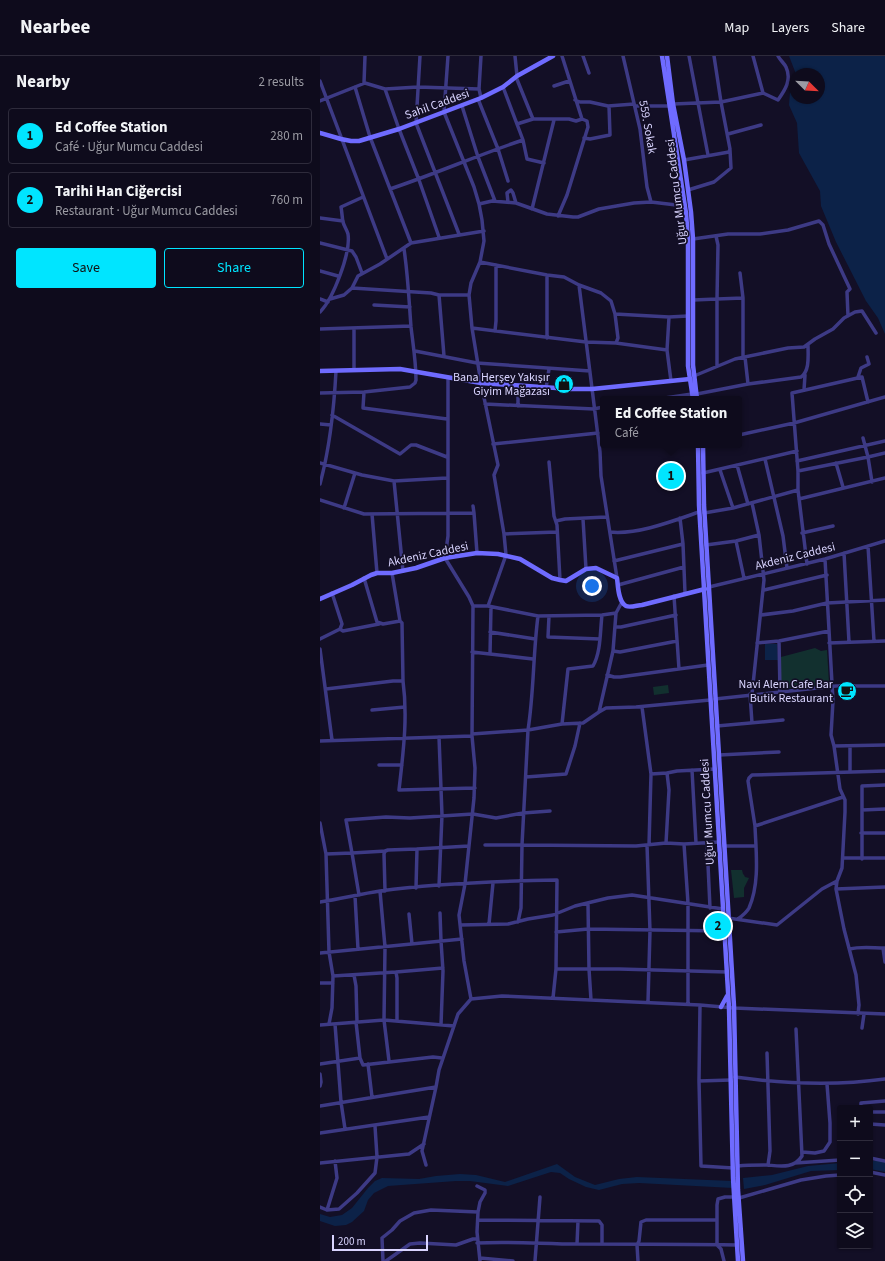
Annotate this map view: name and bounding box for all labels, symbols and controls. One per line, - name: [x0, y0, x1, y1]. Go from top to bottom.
- text: Nearbee: [20, 14, 90, 41]
- text: Map: [724, 18, 749, 38]
- text: Layers: [771, 18, 809, 38]
- text: Share: [831, 18, 865, 38]
- north arrow: [789, 68, 825, 104]
- text: Nearby: [16, 70, 70, 94]
- text: 2 results: [259, 73, 304, 91]
- street label: Sahil Caddesi: [403, 85, 472, 124]
- street label: 559. Sokak: [634, 99, 661, 155]
- text: Ed Coffee Station: [55, 117, 168, 138]
- text: 1: [27, 127, 33, 145]
- text: 280 m: [270, 127, 303, 145]
- text: Café · Uğur Mumcu Caddesi: [55, 138, 203, 156]
- street label: Uğur Mumcu Caddesi: [662, 138, 691, 246]
- text: Tarihi Han Ciğercisi: [55, 181, 182, 202]
- text: 2: [27, 191, 33, 209]
- text: 760 m: [270, 191, 303, 209]
- text: Restaurant · Uğur Mumcu Caddesi: [55, 202, 238, 220]
- button: Save: [16, 248, 156, 288]
- button: Share: [164, 248, 304, 288]
- place label: Bana Herşey Yakışır Giyim Mağazası: [453, 369, 551, 400]
- shop icon: Bana Herşey Yakışır Giyim Mağazası: [553, 373, 575, 395]
- popup: [600, 396, 742, 448]
- text: Ed Coffee Station: [615, 403, 727, 424]
- text: Café: [615, 424, 639, 442]
- pin: 1: [658, 461, 684, 491]
- street label: Akdeniz Caddesi: [386, 538, 470, 571]
- street label: Akdeniz Caddesi: [753, 538, 837, 575]
- your location: [582, 576, 602, 596]
- place label: Navi Alem Cafe Bar Butik Restaurant: [738, 676, 834, 707]
- cafe icon: Navi Alem Cafe Bar Butik Restaurant: [836, 680, 858, 702]
- street label: Uğur Mumcu Caddesi: [696, 758, 719, 866]
- pin: 2: [705, 911, 731, 941]
- map controls: [837, 1105, 873, 1249]
- button: +: [837, 1105, 873, 1141]
- button: −: [837, 1141, 873, 1177]
- button: locate: [837, 1177, 873, 1213]
- button: layers: [837, 1213, 873, 1249]
- scale bar: [332, 1233, 428, 1252]
- text: 200 m: [338, 1234, 366, 1249]

